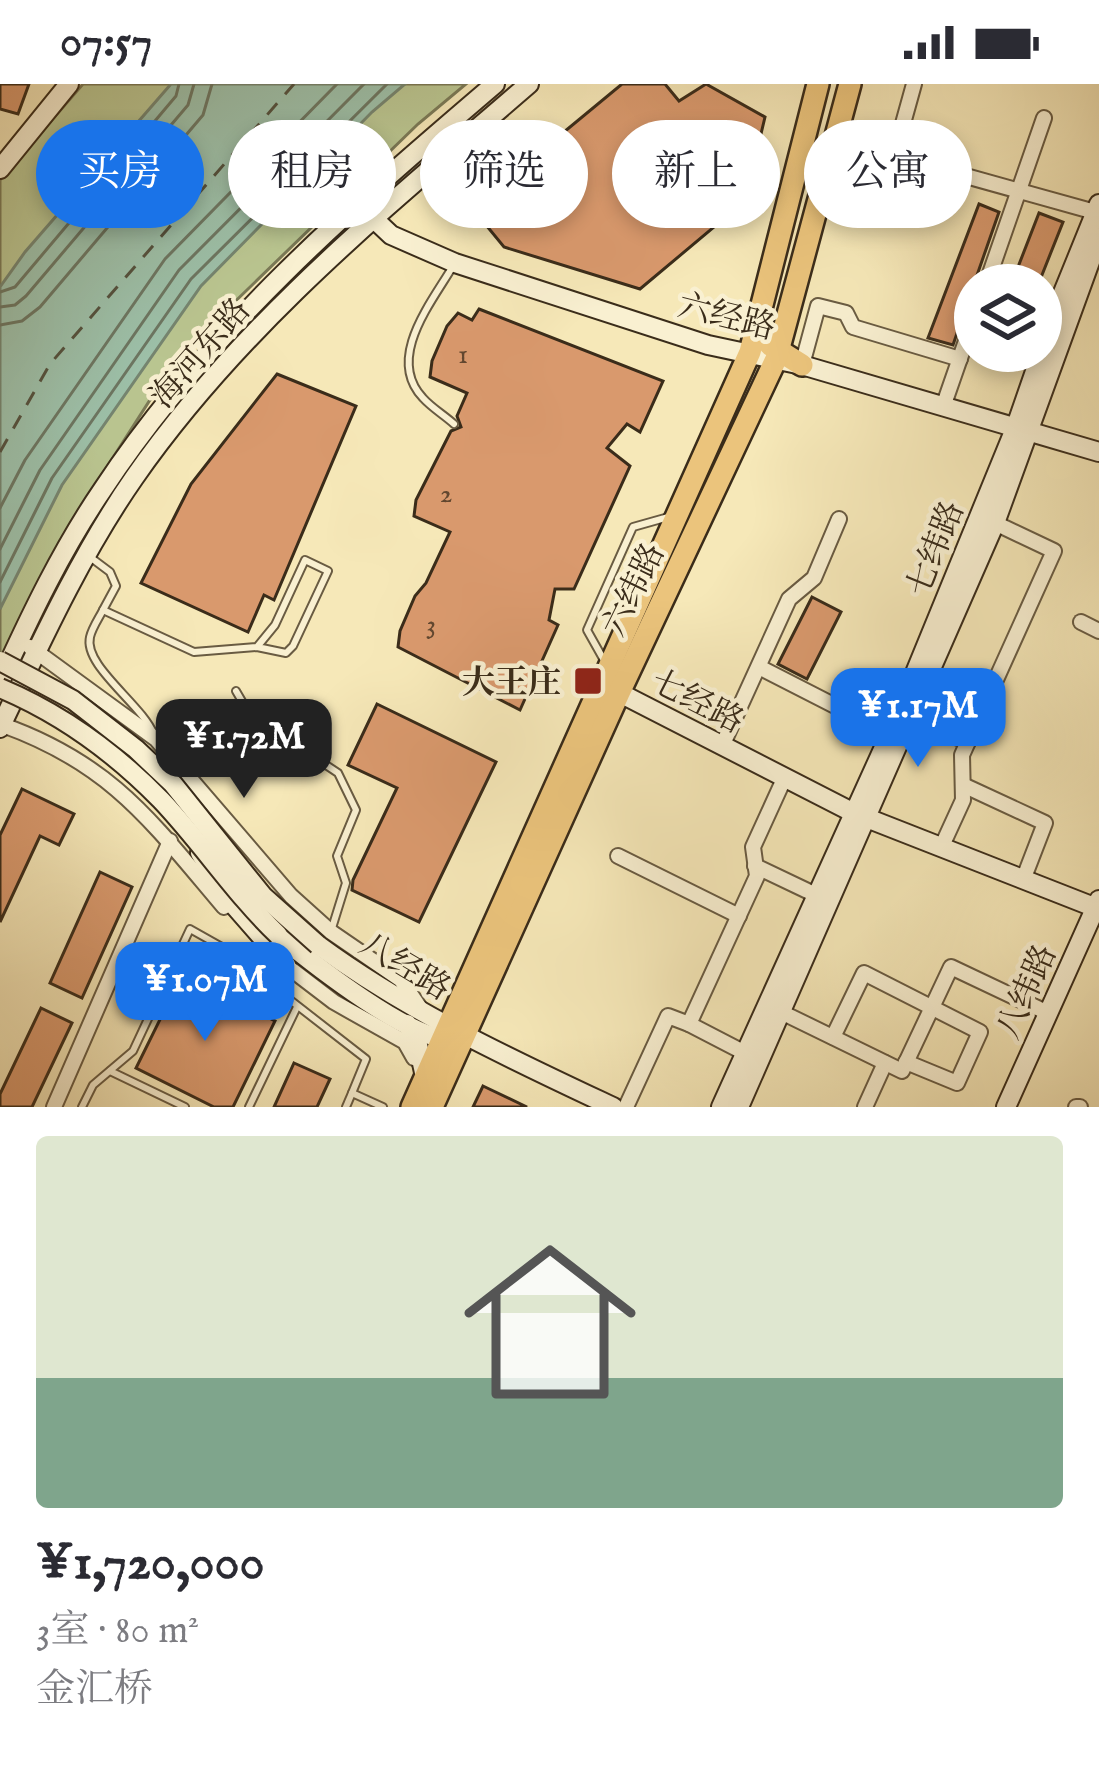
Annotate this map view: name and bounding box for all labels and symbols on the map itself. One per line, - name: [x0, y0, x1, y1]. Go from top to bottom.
- street label: 六经路: [673, 286, 779, 350]
- street label: 海河东路: [142, 290, 260, 418]
- house number: 1: [458, 339, 468, 373]
- house number: 2: [440, 478, 452, 512]
- street label: 七纬路: [899, 495, 975, 603]
- street label: 六纬路: [594, 537, 675, 644]
- house number: 3: [426, 609, 436, 643]
- street label: 七经路: [643, 661, 750, 744]
- place label: 大王庄: [462, 663, 561, 705]
- marker: 大王庄: [572, 665, 604, 697]
- pin: ¥1.17M: [820, 668, 1016, 770]
- pin: ¥1.72M: [146, 699, 342, 801]
- street label: 八经路: [351, 924, 458, 1011]
- street label: 八纬路: [988, 938, 1067, 1046]
- pin: ¥1.07M: [107, 942, 303, 1044]

